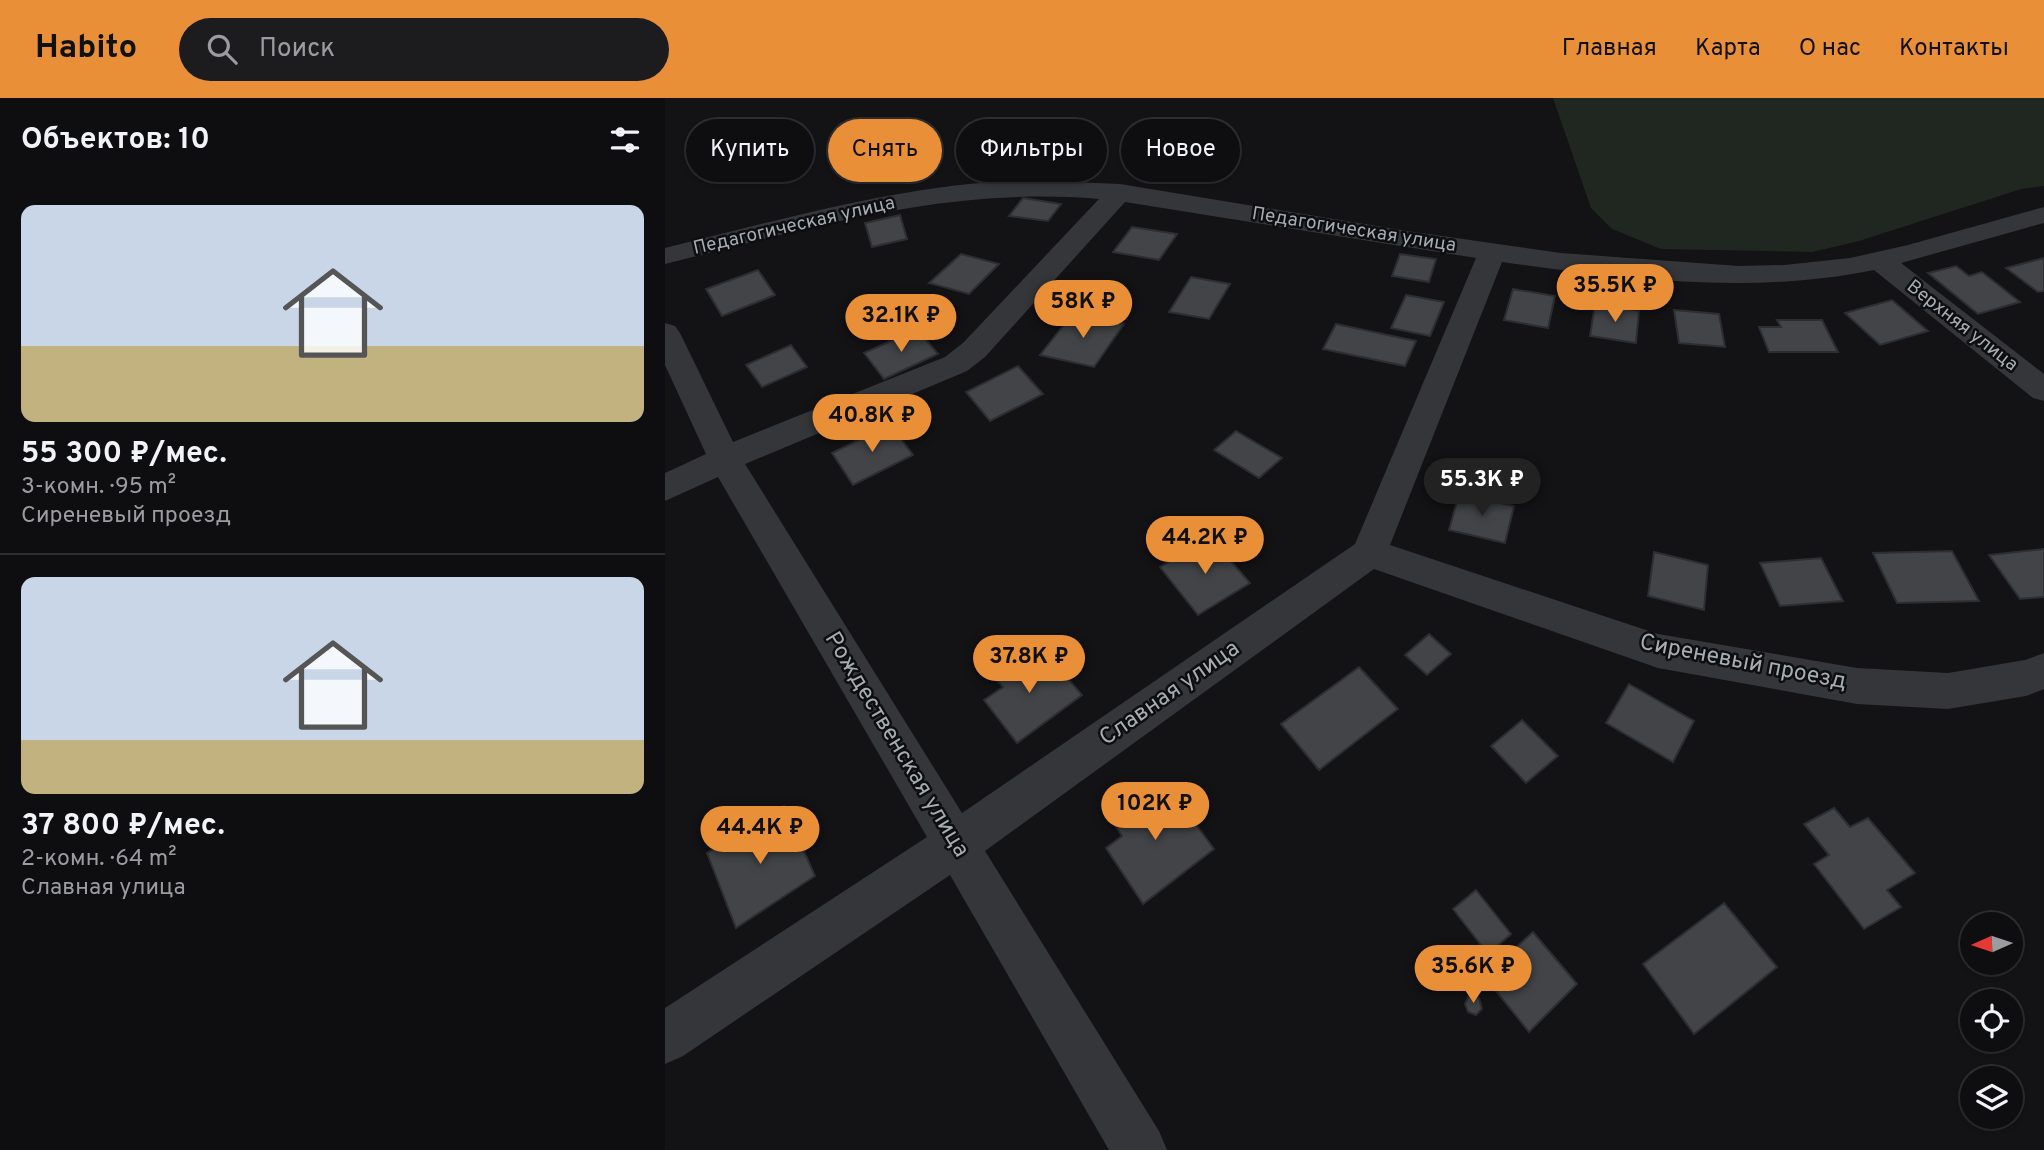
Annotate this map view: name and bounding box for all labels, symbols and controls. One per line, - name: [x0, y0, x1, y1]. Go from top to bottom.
- search box: [179, 18, 669, 81]
- text: Habito: [35, 28, 137, 70]
- icon: search: [203, 30, 241, 68]
- text: Поиск: [259, 33, 335, 66]
- text: Главная: [1562, 34, 1657, 64]
- text: Карта: [1695, 34, 1761, 64]
- text: О нас: [1799, 34, 1861, 64]
- text: Контакты: [1899, 34, 2009, 64]
- chip: Купить: [686, 119, 814, 182]
- chip: Снять: [828, 119, 942, 182]
- chip: Фильтры: [956, 119, 1107, 182]
- chip: Новое: [1121, 119, 1240, 182]
- icon: filters: [606, 121, 644, 159]
- text: Объектов: 10: [21, 122, 210, 159]
- street label: Педагогическая улица: [691, 191, 897, 261]
- street label: Педагогическая улица: [1250, 202, 1458, 258]
- icon: home: [270, 250, 396, 376]
- pin: 35.5K ₽: [1550, 264, 1680, 324]
- text: 35.5K ₽: [1573, 272, 1657, 301]
- street label: Верхняя улица: [1901, 275, 2023, 377]
- pin: 58K ₽: [1034, 280, 1132, 340]
- text: 58K ₽: [1050, 288, 1116, 317]
- pin: 32.1K ₽: [836, 294, 966, 354]
- text: 32.1K ₽: [861, 302, 941, 331]
- pin: 40.8K ₽: [807, 394, 937, 454]
- text: 40.8K ₽: [828, 402, 916, 431]
- text: 55 300 ₽/мес.: [21, 436, 227, 473]
- pin: 55.3K ₽: [1417, 458, 1547, 518]
- text: 55.3K ₽: [1440, 466, 1524, 495]
- text: 3-комн. · 95 m²: [21, 473, 176, 502]
- text: Сиреневый проезд: [21, 502, 231, 531]
- pin: 44.2K ₽: [1140, 517, 1270, 576]
- text: 44.2K ₽: [1162, 524, 1248, 553]
- icon: home: [270, 622, 396, 748]
- street label: Рождественская улица: [817, 627, 975, 863]
- street label: Сиреневый проезд: [1637, 629, 1849, 697]
- street label: Славная улица: [1094, 635, 1246, 753]
- pin: 37.8K ₽: [964, 636, 1094, 695]
- text: 37.8K ₽: [989, 643, 1069, 672]
- pin: 102K ₽: [1098, 782, 1212, 842]
- text: 102K ₽: [1117, 790, 1193, 819]
- pin: 44.4K ₽: [695, 806, 825, 866]
- text: 37 800 ₽/мес.: [21, 808, 225, 845]
- text: 44.4K ₽: [716, 814, 804, 843]
- text: 2-комн. · 64 m²: [21, 845, 176, 874]
- text: Славная улица: [21, 874, 186, 903]
- north arrow: [1960, 912, 2023, 975]
- map controls: [1960, 912, 2023, 1129]
- pin: 35.6K ₽: [1408, 946, 1538, 1005]
- text: 35.6K ₽: [1431, 953, 1515, 982]
- button: locate: [1960, 989, 2023, 1052]
- button: layers: [1960, 1066, 2023, 1129]

